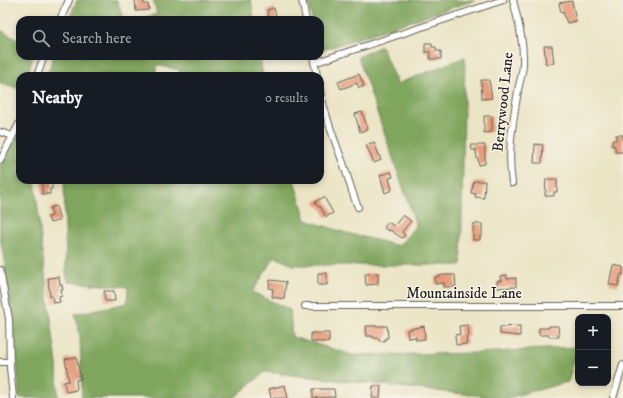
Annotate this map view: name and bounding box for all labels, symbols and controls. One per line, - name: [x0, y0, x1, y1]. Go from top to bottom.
- search box: [16, 16, 324, 60]
- icon: search: [30, 27, 52, 49]
- text: Search here: [62, 29, 131, 48]
- street label: Berrywood Lane: [488, 51, 518, 153]
- text: Nearby: [32, 87, 82, 109]
- text: 0 results: [265, 90, 308, 106]
- street label: Mountainside Lane: [406, 284, 522, 303]
- map controls: [575, 314, 611, 386]
- button: +: [575, 314, 611, 350]
- button: −: [575, 350, 611, 386]

